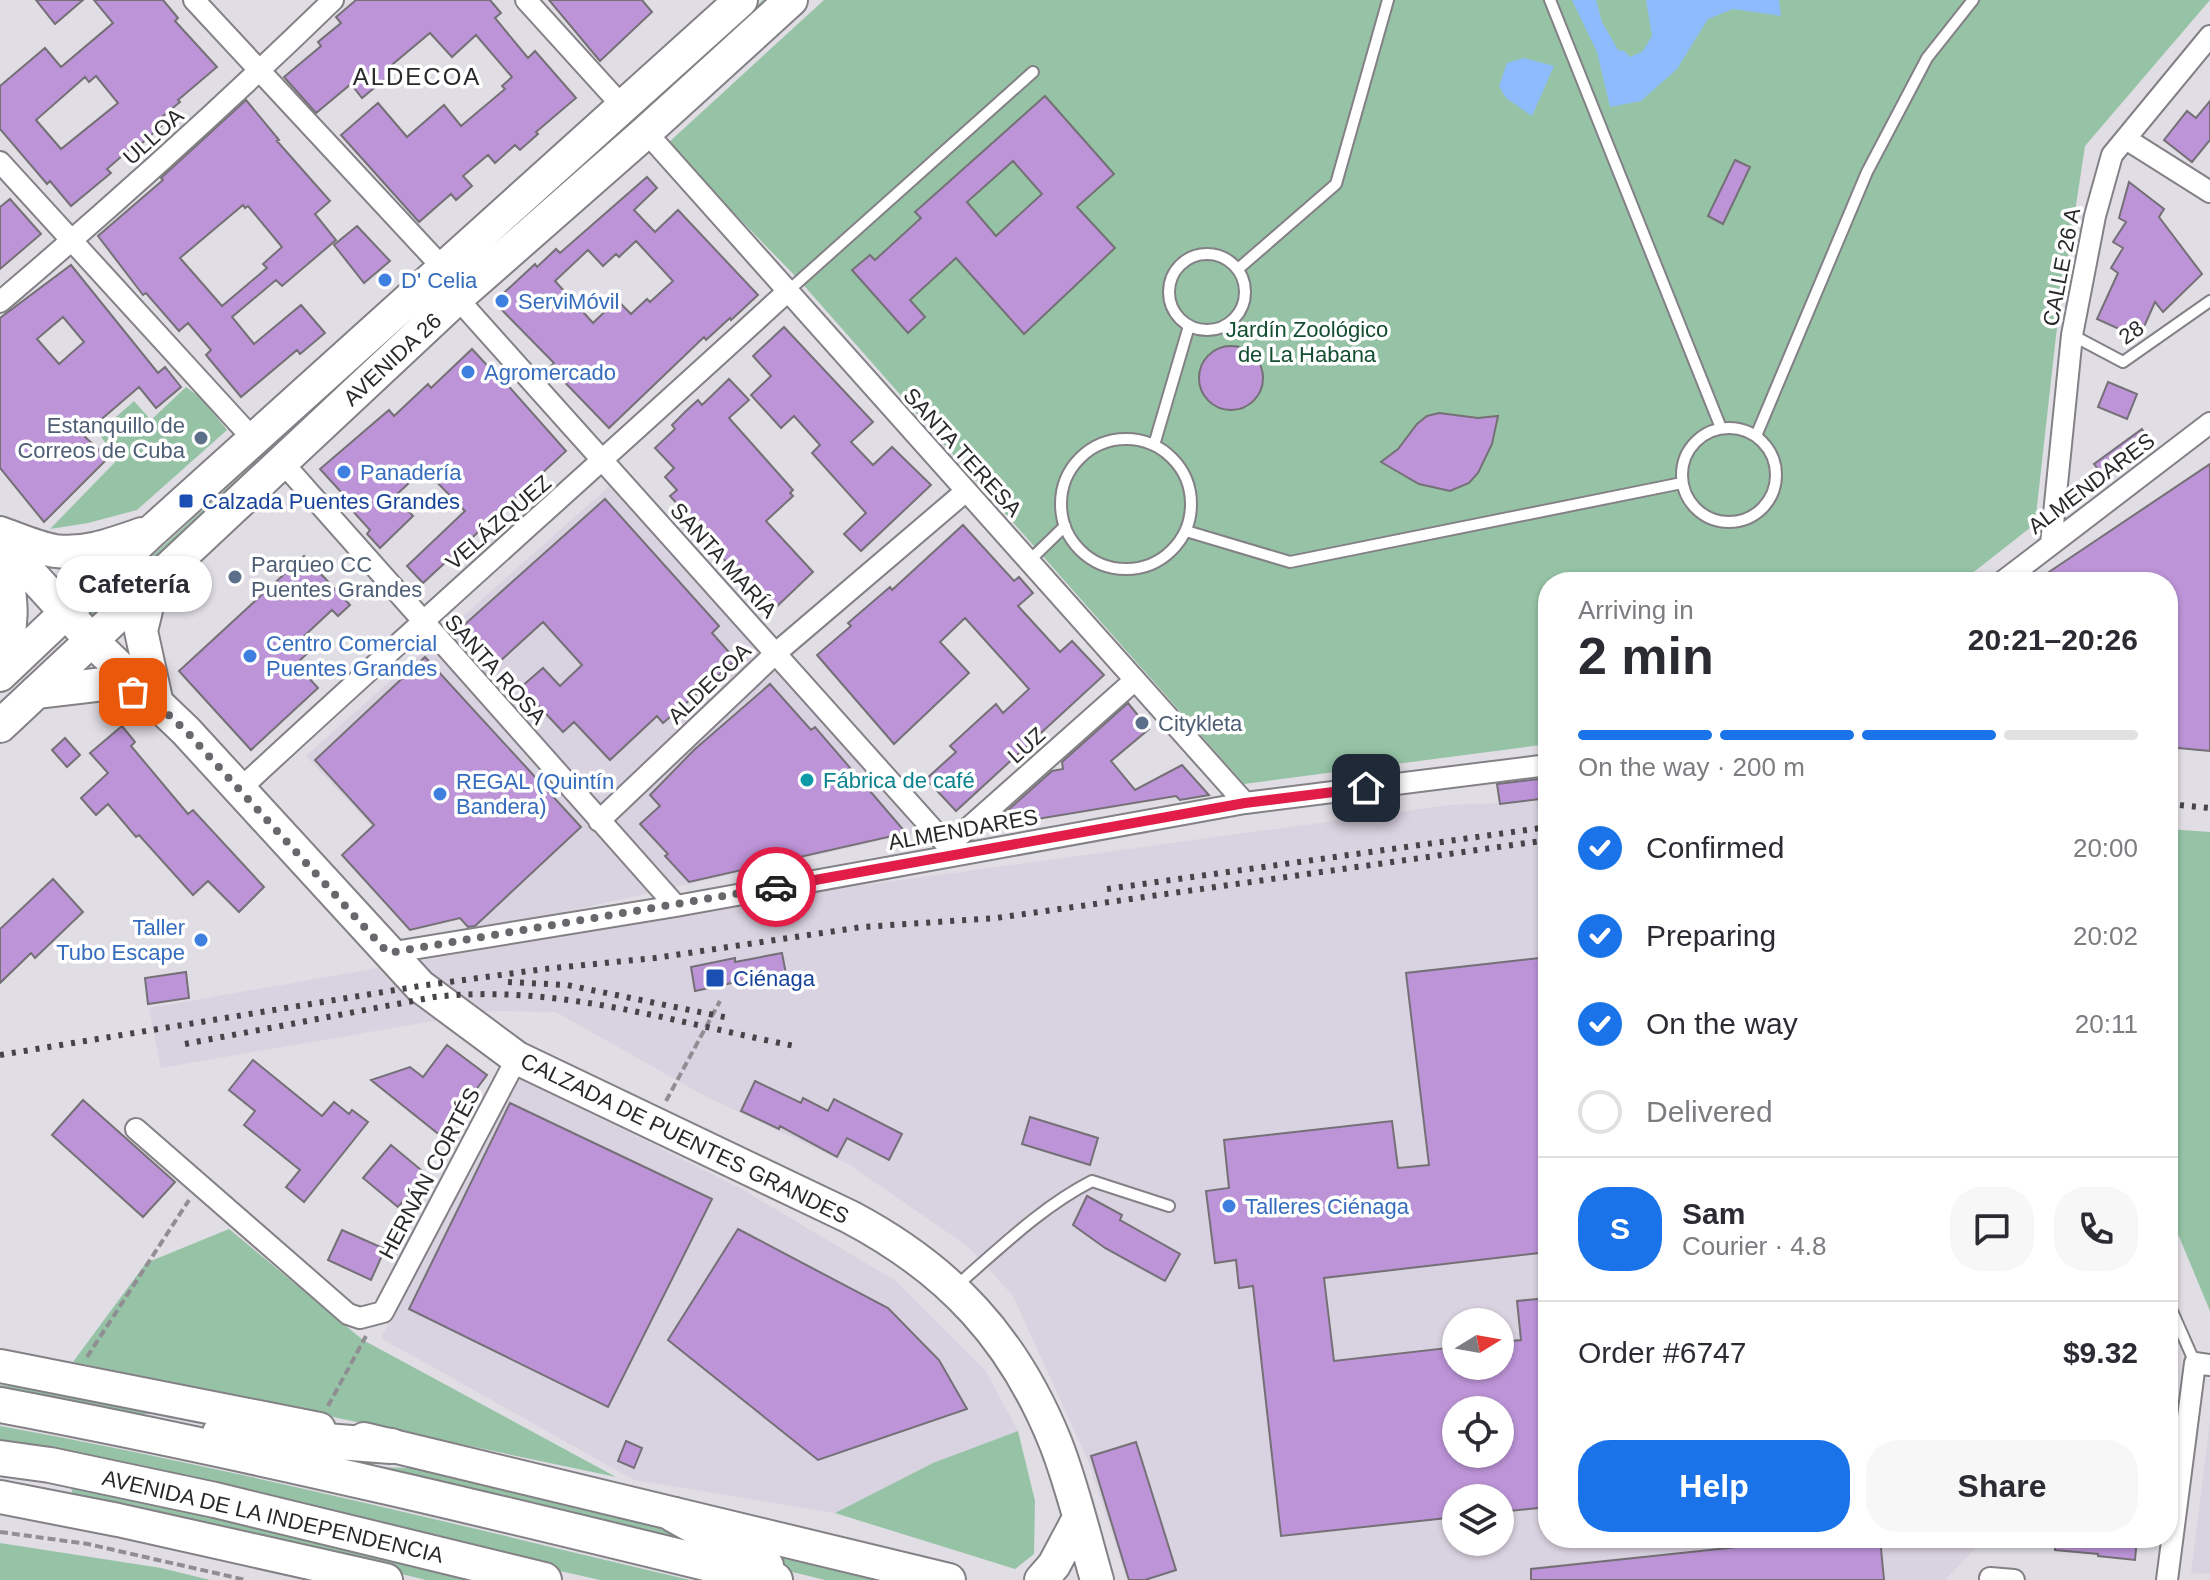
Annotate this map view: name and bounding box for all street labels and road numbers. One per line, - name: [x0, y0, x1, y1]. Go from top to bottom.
- street label: ULLOA: [118, 103, 189, 170]
- street label: CALLE 26 A: [2038, 206, 2085, 328]
- street label: AVENIDA 26: [338, 308, 446, 411]
- street label: 28: [2114, 315, 2148, 350]
- street label: SANTA TERESA: [898, 383, 1027, 522]
- street label: ALMENDARES: [2023, 428, 2159, 539]
- street label: VELÁZQUEZ: [441, 470, 556, 575]
- street label: SANTA MARÍA: [665, 498, 782, 623]
- street label: SANTA ROSA: [440, 609, 552, 730]
- street label: ALDECOA: [663, 638, 756, 729]
- street label: LUZ: [1003, 722, 1050, 769]
- street label: ALMENDARES: [886, 804, 1040, 855]
- street label: CALZADA DE PUENTES GRANDES: [517, 1048, 853, 1229]
- street label: HERNÁN CORTÉS: [374, 1083, 485, 1263]
- street label: AVENIDA DE LA INDEPENDENCIA: [100, 1465, 446, 1568]

